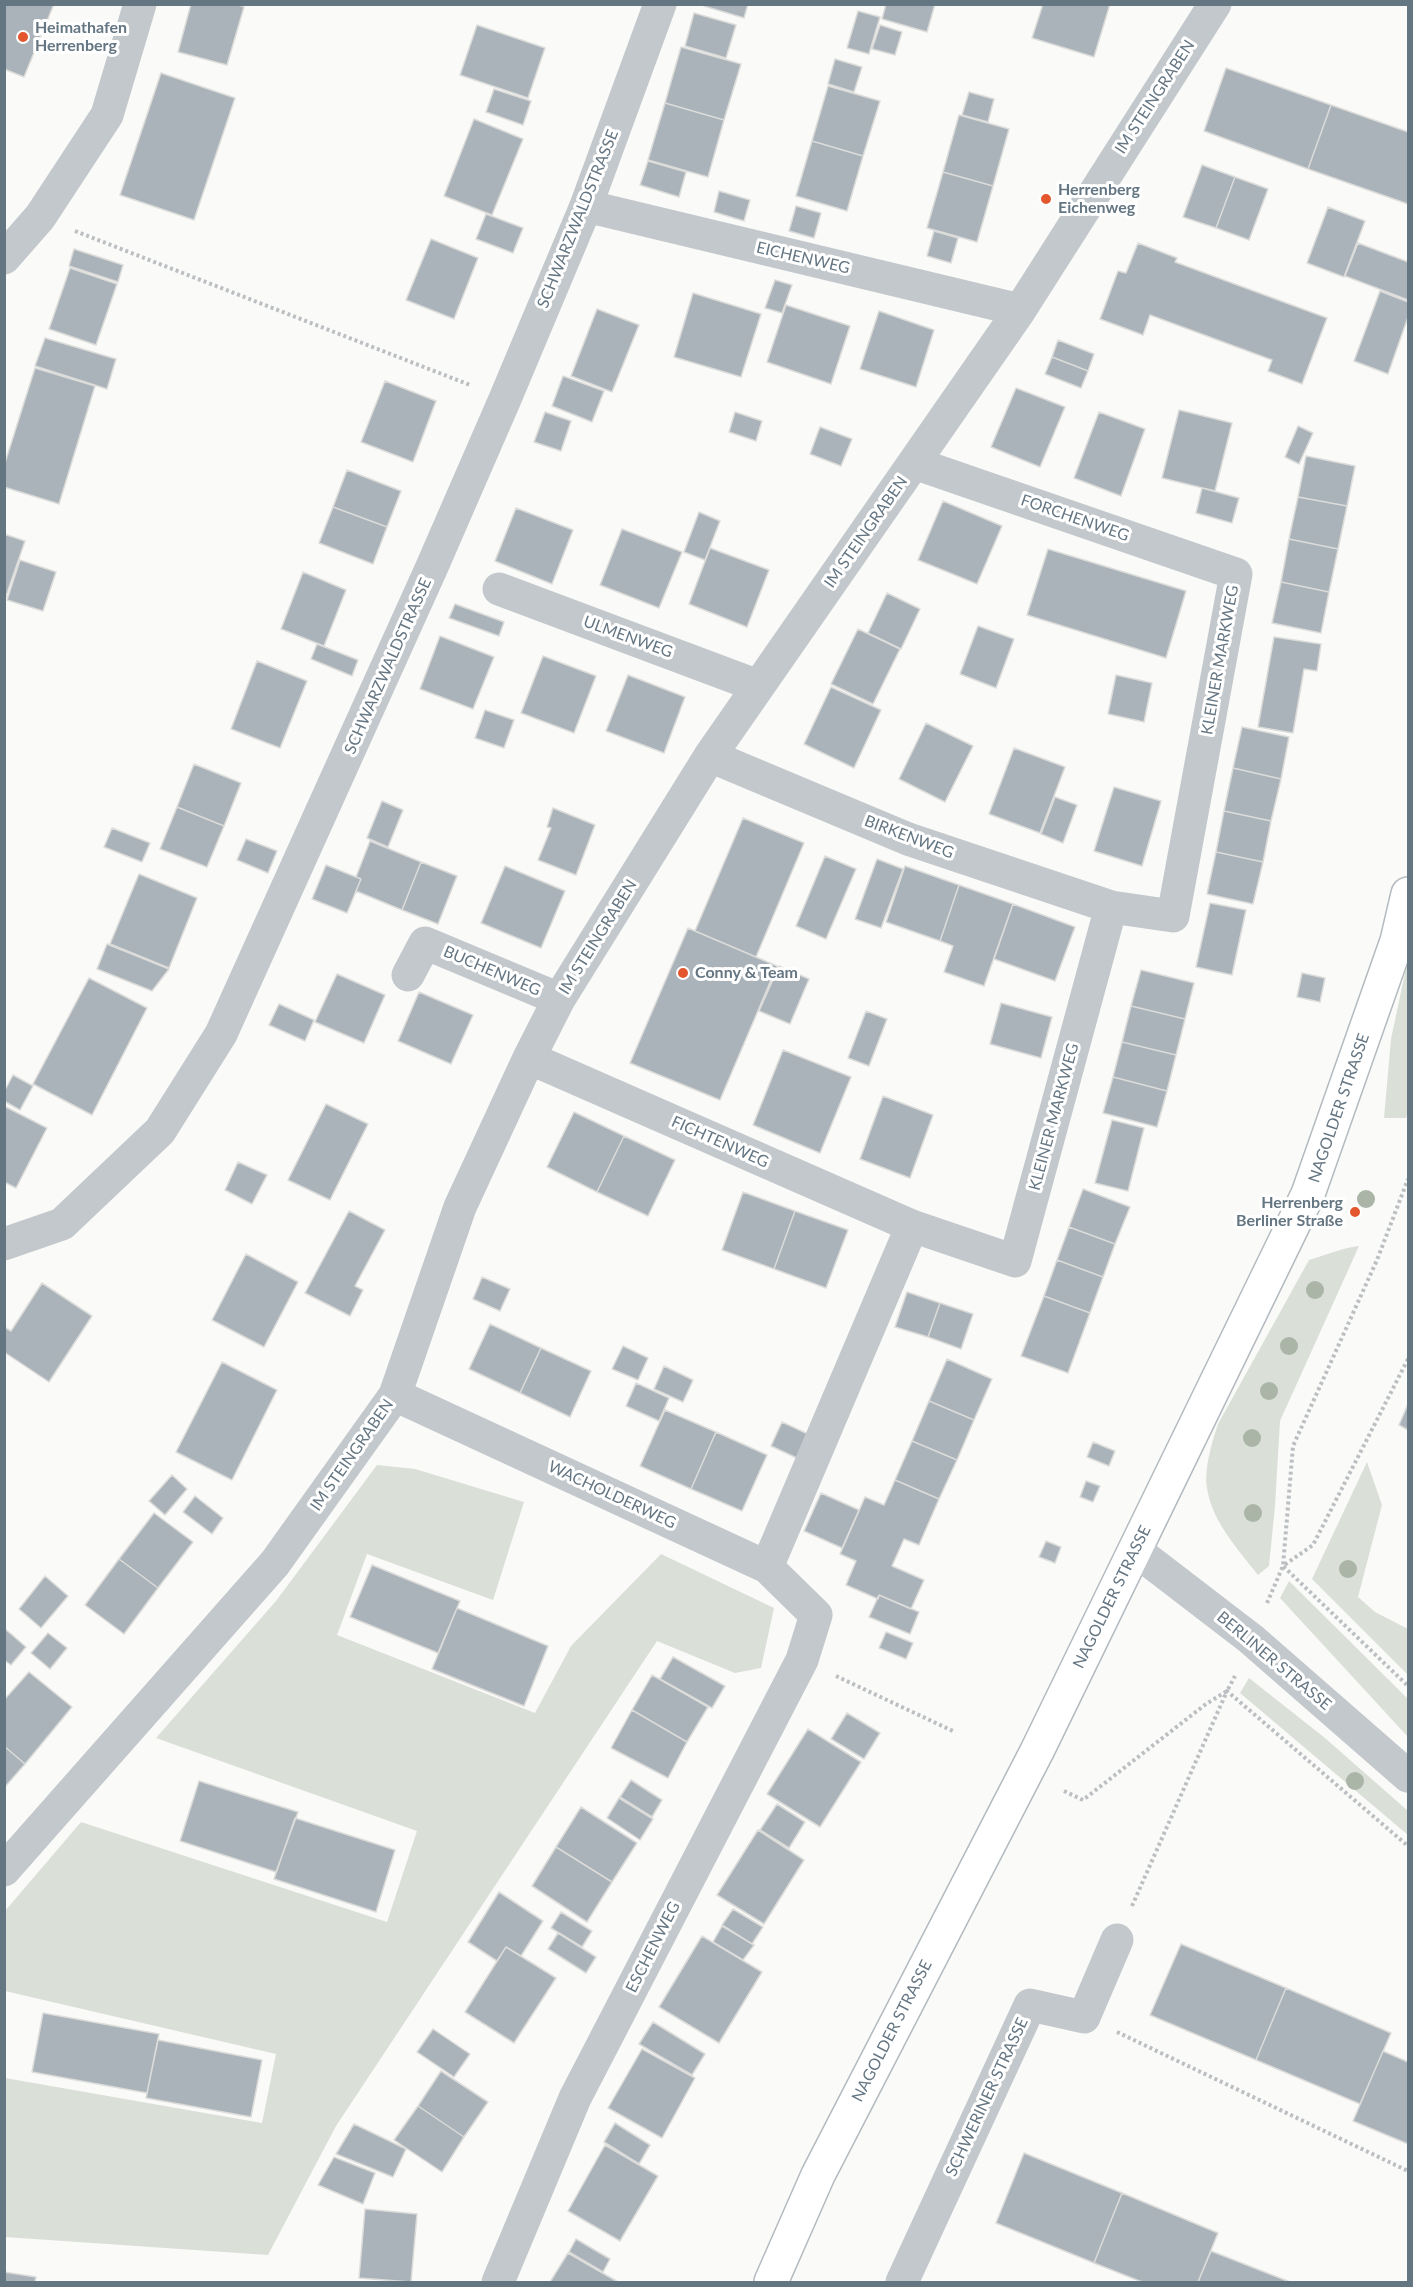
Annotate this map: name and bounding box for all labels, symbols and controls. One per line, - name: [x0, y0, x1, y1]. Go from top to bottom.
- place label: Heimathafen Herrenberg: [35, 18, 127, 56]
- marker: Heimathafen Herrenberg: [16, 30, 30, 44]
- street label: IM STEINGRABEN: [1111, 36, 1199, 158]
- street label: SCHWARZWALDSTRASSE: [533, 127, 623, 311]
- place label: Herrenberg Eichenweg: [1058, 180, 1140, 218]
- marker: Herrenberg Eichenweg: [1039, 192, 1053, 206]
- street label: EICHENWEG: [754, 238, 852, 278]
- street label: IM STEINGRABEN: [820, 472, 912, 592]
- street label: FORCHENWEG: [1018, 490, 1132, 546]
- street label: SCHWARZWALDSTRASSE: [340, 575, 436, 757]
- street label: KLEINER MARKWEG: [1197, 584, 1243, 736]
- street label: ULMENWEG: [581, 612, 675, 662]
- street label: BIRKENWEG: [862, 811, 956, 863]
- street label: IM STEINGRABEN: [555, 876, 641, 998]
- street label: BUCHENWEG: [441, 942, 543, 1000]
- place label: Conny & Team: [695, 963, 798, 983]
- marker: Conny & Team: [676, 966, 690, 980]
- street label: NAGOLDER STRASSE: [1304, 1031, 1374, 1185]
- street label: KLEINER MARKWEG: [1025, 1041, 1083, 1193]
- street label: FICHTENWEG: [668, 1112, 772, 1172]
- place label: Herrenberg Berliner Straße: [1236, 1193, 1343, 1231]
- marker: Herrenberg Berliner Straße: [1348, 1205, 1362, 1219]
- street label: IM STEINGRABEN: [306, 1395, 398, 1515]
- street label: WACHOLDERWEG: [545, 1457, 679, 1533]
- street label: NAGOLDER STRASSE: [1069, 1522, 1155, 1672]
- street label: BERLINER STRASSE: [1213, 1608, 1335, 1714]
- street label: ESCHENWEG: [622, 1898, 684, 1996]
- street label: NAGOLDER STRASSE: [848, 1957, 936, 2105]
- street label: SCHWERINER STRASSE: [942, 2015, 1032, 2179]

